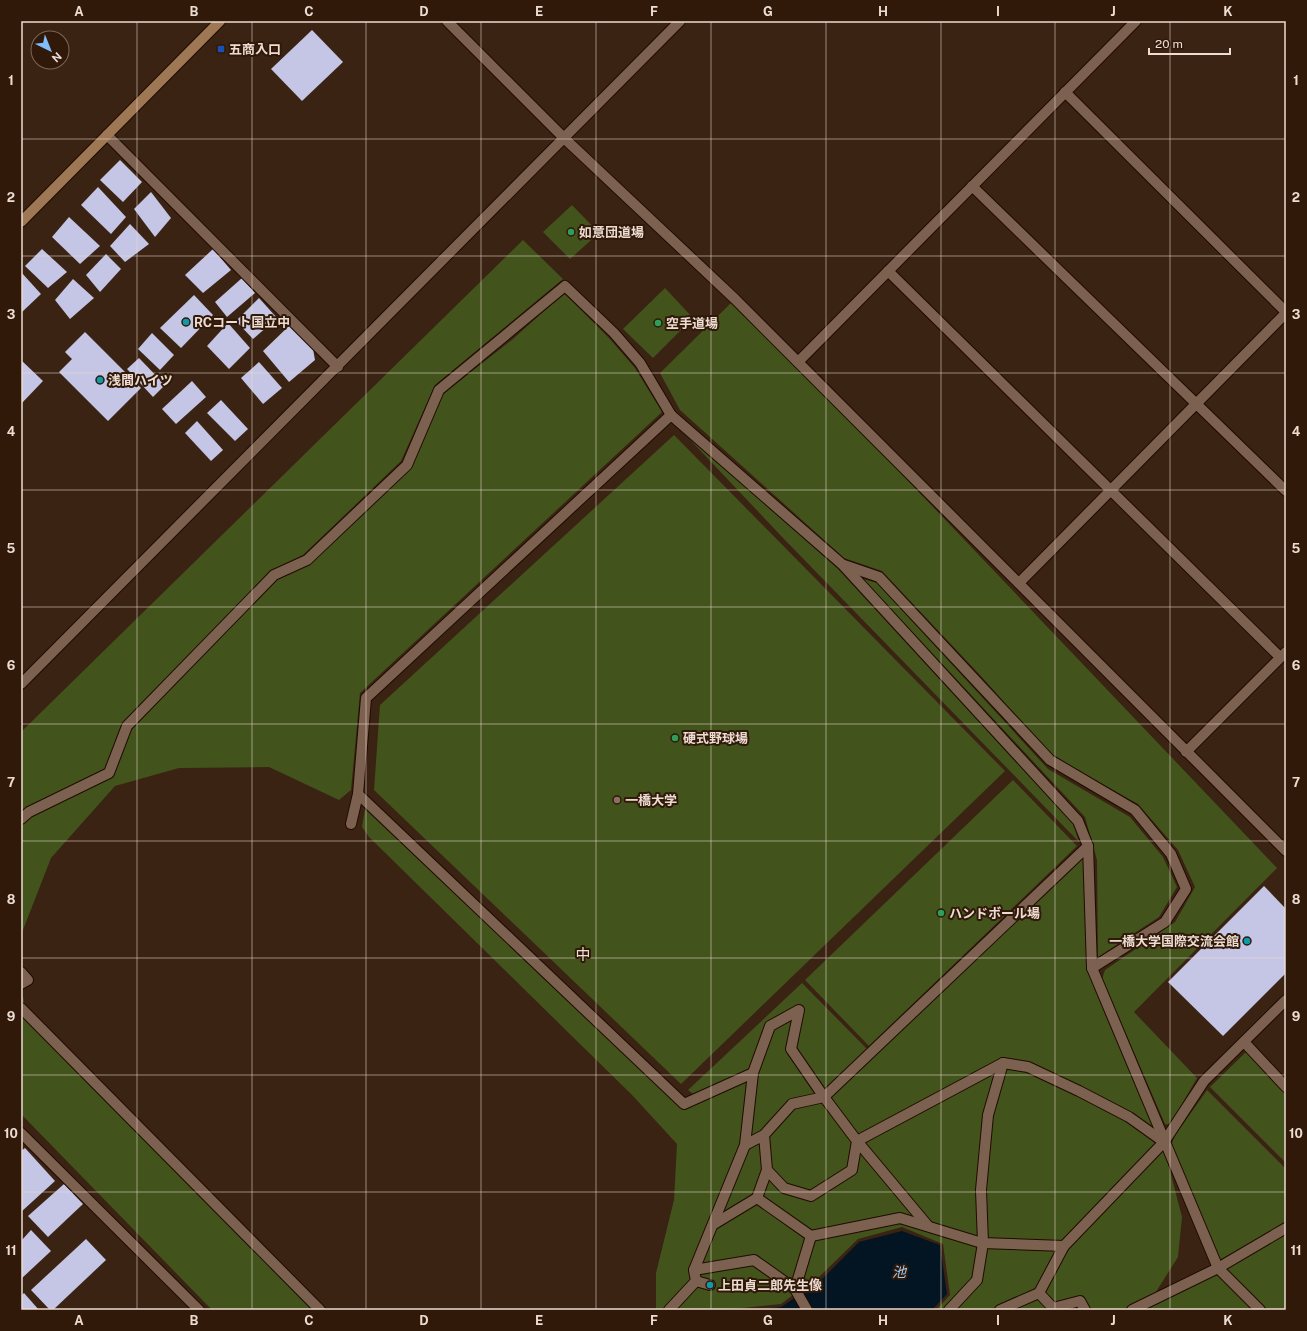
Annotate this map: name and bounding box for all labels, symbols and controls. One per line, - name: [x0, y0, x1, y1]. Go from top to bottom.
- text: A: [74, 4, 84, 19]
- text: B: [190, 4, 199, 19]
- text: C: [304, 4, 314, 19]
- text: D: [419, 4, 429, 19]
- text: E: [535, 4, 543, 19]
- text: F: [650, 4, 658, 19]
- text: G: [763, 4, 773, 19]
- text: H: [878, 4, 888, 19]
- text: I: [996, 4, 1000, 19]
- text: J: [1110, 4, 1116, 19]
- text: K: [1223, 4, 1233, 19]
- north arrow: [30, 30, 70, 70]
- scale bar: [1149, 30, 1230, 56]
- text: 20 m: [1155, 37, 1183, 51]
- place label: 五商入口: [229, 42, 281, 57]
- marker: 五商入口: [216, 44, 226, 54]
- text: N: [50, 50, 64, 65]
- text: 1: [8, 73, 14, 88]
- text: 1: [1293, 73, 1299, 88]
- text: 2: [7, 190, 15, 205]
- text: 2: [1292, 190, 1300, 205]
- place label: 如意団道場: [579, 225, 644, 240]
- marker: 如意団道場: [566, 227, 576, 237]
- text: 3: [7, 307, 16, 322]
- text: 3: [1292, 307, 1301, 322]
- place label: RCコート国立中: [194, 315, 290, 330]
- place label: 空手道場: [666, 316, 718, 331]
- marker: RCコート国立中: [181, 317, 191, 327]
- marker: 空手道場: [653, 318, 663, 328]
- place label: 浅間ハイツ: [108, 373, 173, 388]
- marker: 浅間ハイツ: [95, 375, 105, 385]
- text: 4: [7, 424, 16, 439]
- text: 4: [1292, 424, 1301, 439]
- text: 5: [7, 541, 16, 556]
- text: 5: [1292, 541, 1301, 556]
- text: 6: [7, 658, 16, 673]
- text: 6: [1292, 658, 1301, 673]
- place label: 硬式野球場: [683, 731, 748, 746]
- marker: 硬式野球場: [670, 733, 680, 743]
- text: 7: [7, 775, 15, 790]
- text: 7: [1292, 775, 1300, 790]
- place label: 一橋大学: [625, 793, 677, 808]
- marker: 一橋大学: [612, 795, 622, 805]
- text: 8: [7, 892, 16, 907]
- text: 8: [1292, 892, 1301, 907]
- place label: ハンドボール場: [949, 906, 1040, 921]
- marker: ハンドボール場: [936, 908, 946, 918]
- place label: 一橋大学国際交流会館: [1109, 934, 1239, 949]
- marker: 一橋大学国際交流会館: [1242, 936, 1252, 946]
- district label: 中: [575, 946, 591, 963]
- text: 9: [7, 1009, 15, 1024]
- text: 9: [1292, 1009, 1300, 1024]
- text: 10: [4, 1126, 18, 1141]
- text: 10: [1289, 1126, 1303, 1141]
- text: 11: [5, 1243, 17, 1258]
- text: 11: [1290, 1243, 1302, 1258]
- water label: 池: [892, 1264, 908, 1280]
- place label: 上田貞二郎先生像: [718, 1278, 822, 1293]
- marker: 上田貞二郎先生像: [705, 1280, 715, 1290]
- text: A: [74, 1313, 84, 1328]
- text: B: [190, 1313, 199, 1328]
- text: C: [304, 1313, 314, 1328]
- text: D: [419, 1313, 429, 1328]
- text: E: [535, 1313, 543, 1328]
- text: F: [650, 1313, 658, 1328]
- text: G: [763, 1313, 773, 1328]
- text: H: [878, 1313, 888, 1328]
- text: I: [996, 1313, 1000, 1328]
- text: J: [1110, 1313, 1116, 1328]
- text: K: [1223, 1313, 1233, 1328]

